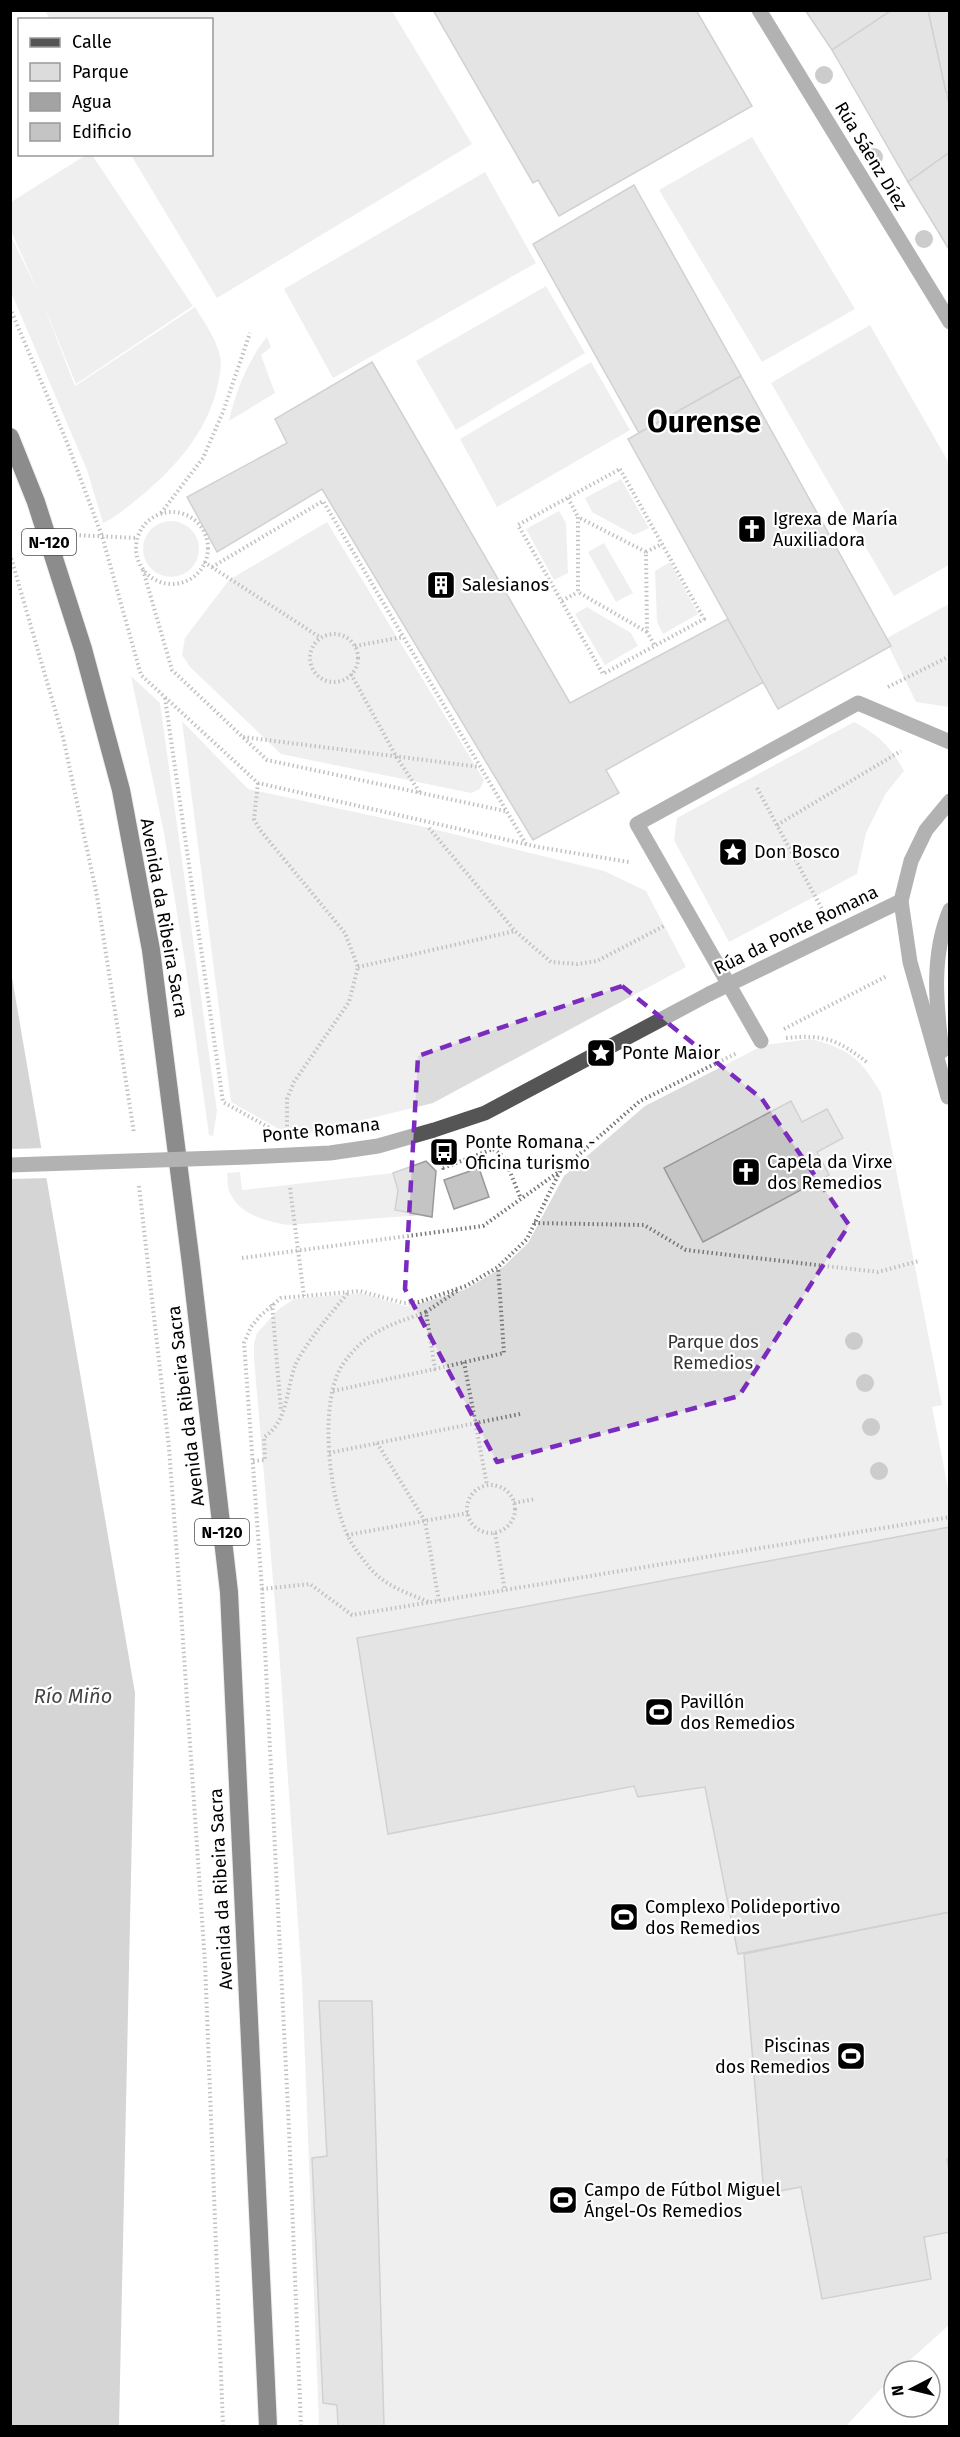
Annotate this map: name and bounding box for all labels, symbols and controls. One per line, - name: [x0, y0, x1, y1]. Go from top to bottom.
- legend: [18, 18, 213, 156]
- text: Calle: [72, 31, 112, 53]
- text: Parque: [72, 61, 129, 83]
- text: Agua: [72, 91, 112, 113]
- street label: Rúa Sáenz Díez: [830, 98, 912, 214]
- text: Edificio: [72, 121, 132, 143]
- district label: Ourense: [647, 404, 761, 440]
- place label: Igrexa de María Auxiliadora: [773, 508, 898, 551]
- church icon: Igrexa de María Auxiliadora: [736, 513, 768, 545]
- road number: N-120: [22, 529, 76, 555]
- building icon: Salesianos: [425, 569, 457, 601]
- place label: Salesianos: [462, 574, 549, 596]
- street label: Avenida da Ribeira Sacra: [136, 817, 192, 1019]
- place icon: Don Bosco: [717, 836, 749, 868]
- place label: Don Bosco: [754, 841, 840, 863]
- street label: Rúa da Ponte Romana: [710, 881, 882, 979]
- place icon: Ponte Maior: [585, 1037, 617, 1069]
- place label: Ponte Maior: [622, 1042, 720, 1064]
- street label: Ponte Romana: [261, 1113, 381, 1147]
- place label: Ponte Romana - Oficina turismo: [465, 1131, 596, 1174]
- bus stop icon: Ponte Romana - Oficina turismo: [428, 1136, 460, 1168]
- place label: Capela da Virxe dos Remedios: [767, 1151, 893, 1194]
- church icon: Capela da Virxe dos Remedios: [730, 1156, 762, 1188]
- street label: Avenida da Ribeira Sacra: [163, 1304, 209, 1508]
- park label: Parque dos Remedios: [667, 1331, 759, 1374]
- road number: N-120: [195, 1519, 249, 1545]
- water label: Río Miño: [34, 1684, 112, 1708]
- place label: Pavillón dos Remedios: [680, 1691, 795, 1734]
- sports icon: Pavillón dos Remedios: [643, 1696, 675, 1728]
- street label: Avenida da Ribeira Sacra: [205, 1788, 237, 1990]
- place label: Complexo Polideportivo dos Remedios: [645, 1896, 840, 1939]
- sports icon: Complexo Polideportivo dos Remedios: [608, 1901, 640, 1933]
- place label: Piscinas dos Remedios: [715, 2035, 830, 2078]
- sports icon: Piscinas dos Remedios: [835, 2040, 867, 2072]
- place label: Campo de Fútbol Miguel Ángel-Os Remedios: [584, 2179, 781, 2222]
- sports icon: Campo de Fútbol Miguel Ángel-Os Remedios: [547, 2184, 579, 2216]
- north arrow: [882, 2359, 942, 2419]
- text: N: [888, 2384, 908, 2397]

